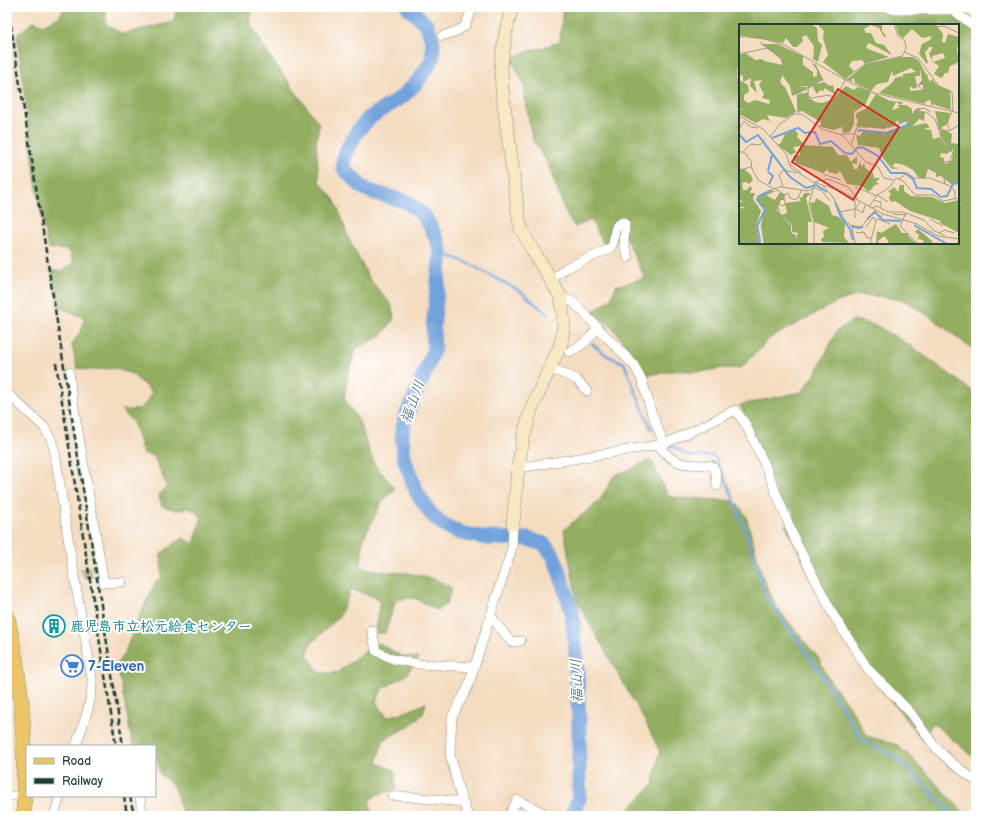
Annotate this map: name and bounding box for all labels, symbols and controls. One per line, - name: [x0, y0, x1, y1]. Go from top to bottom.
- inset map: [739, 24, 959, 244]
- water label: 福山川: [396, 378, 430, 426]
- building icon: 鹿児島市立松元給食センター: [41, 613, 67, 639]
- place label: 鹿児島市立松元給食センター: [70, 618, 252, 635]
- supermarket icon: 7-Eleven: [59, 653, 85, 679]
- place label: 7-Eleven: [88, 658, 145, 675]
- water label: 福山川: [567, 658, 587, 704]
- legend: [26, 745, 156, 797]
- text: Road: [62, 754, 91, 769]
- text: Railway: [62, 774, 104, 789]

